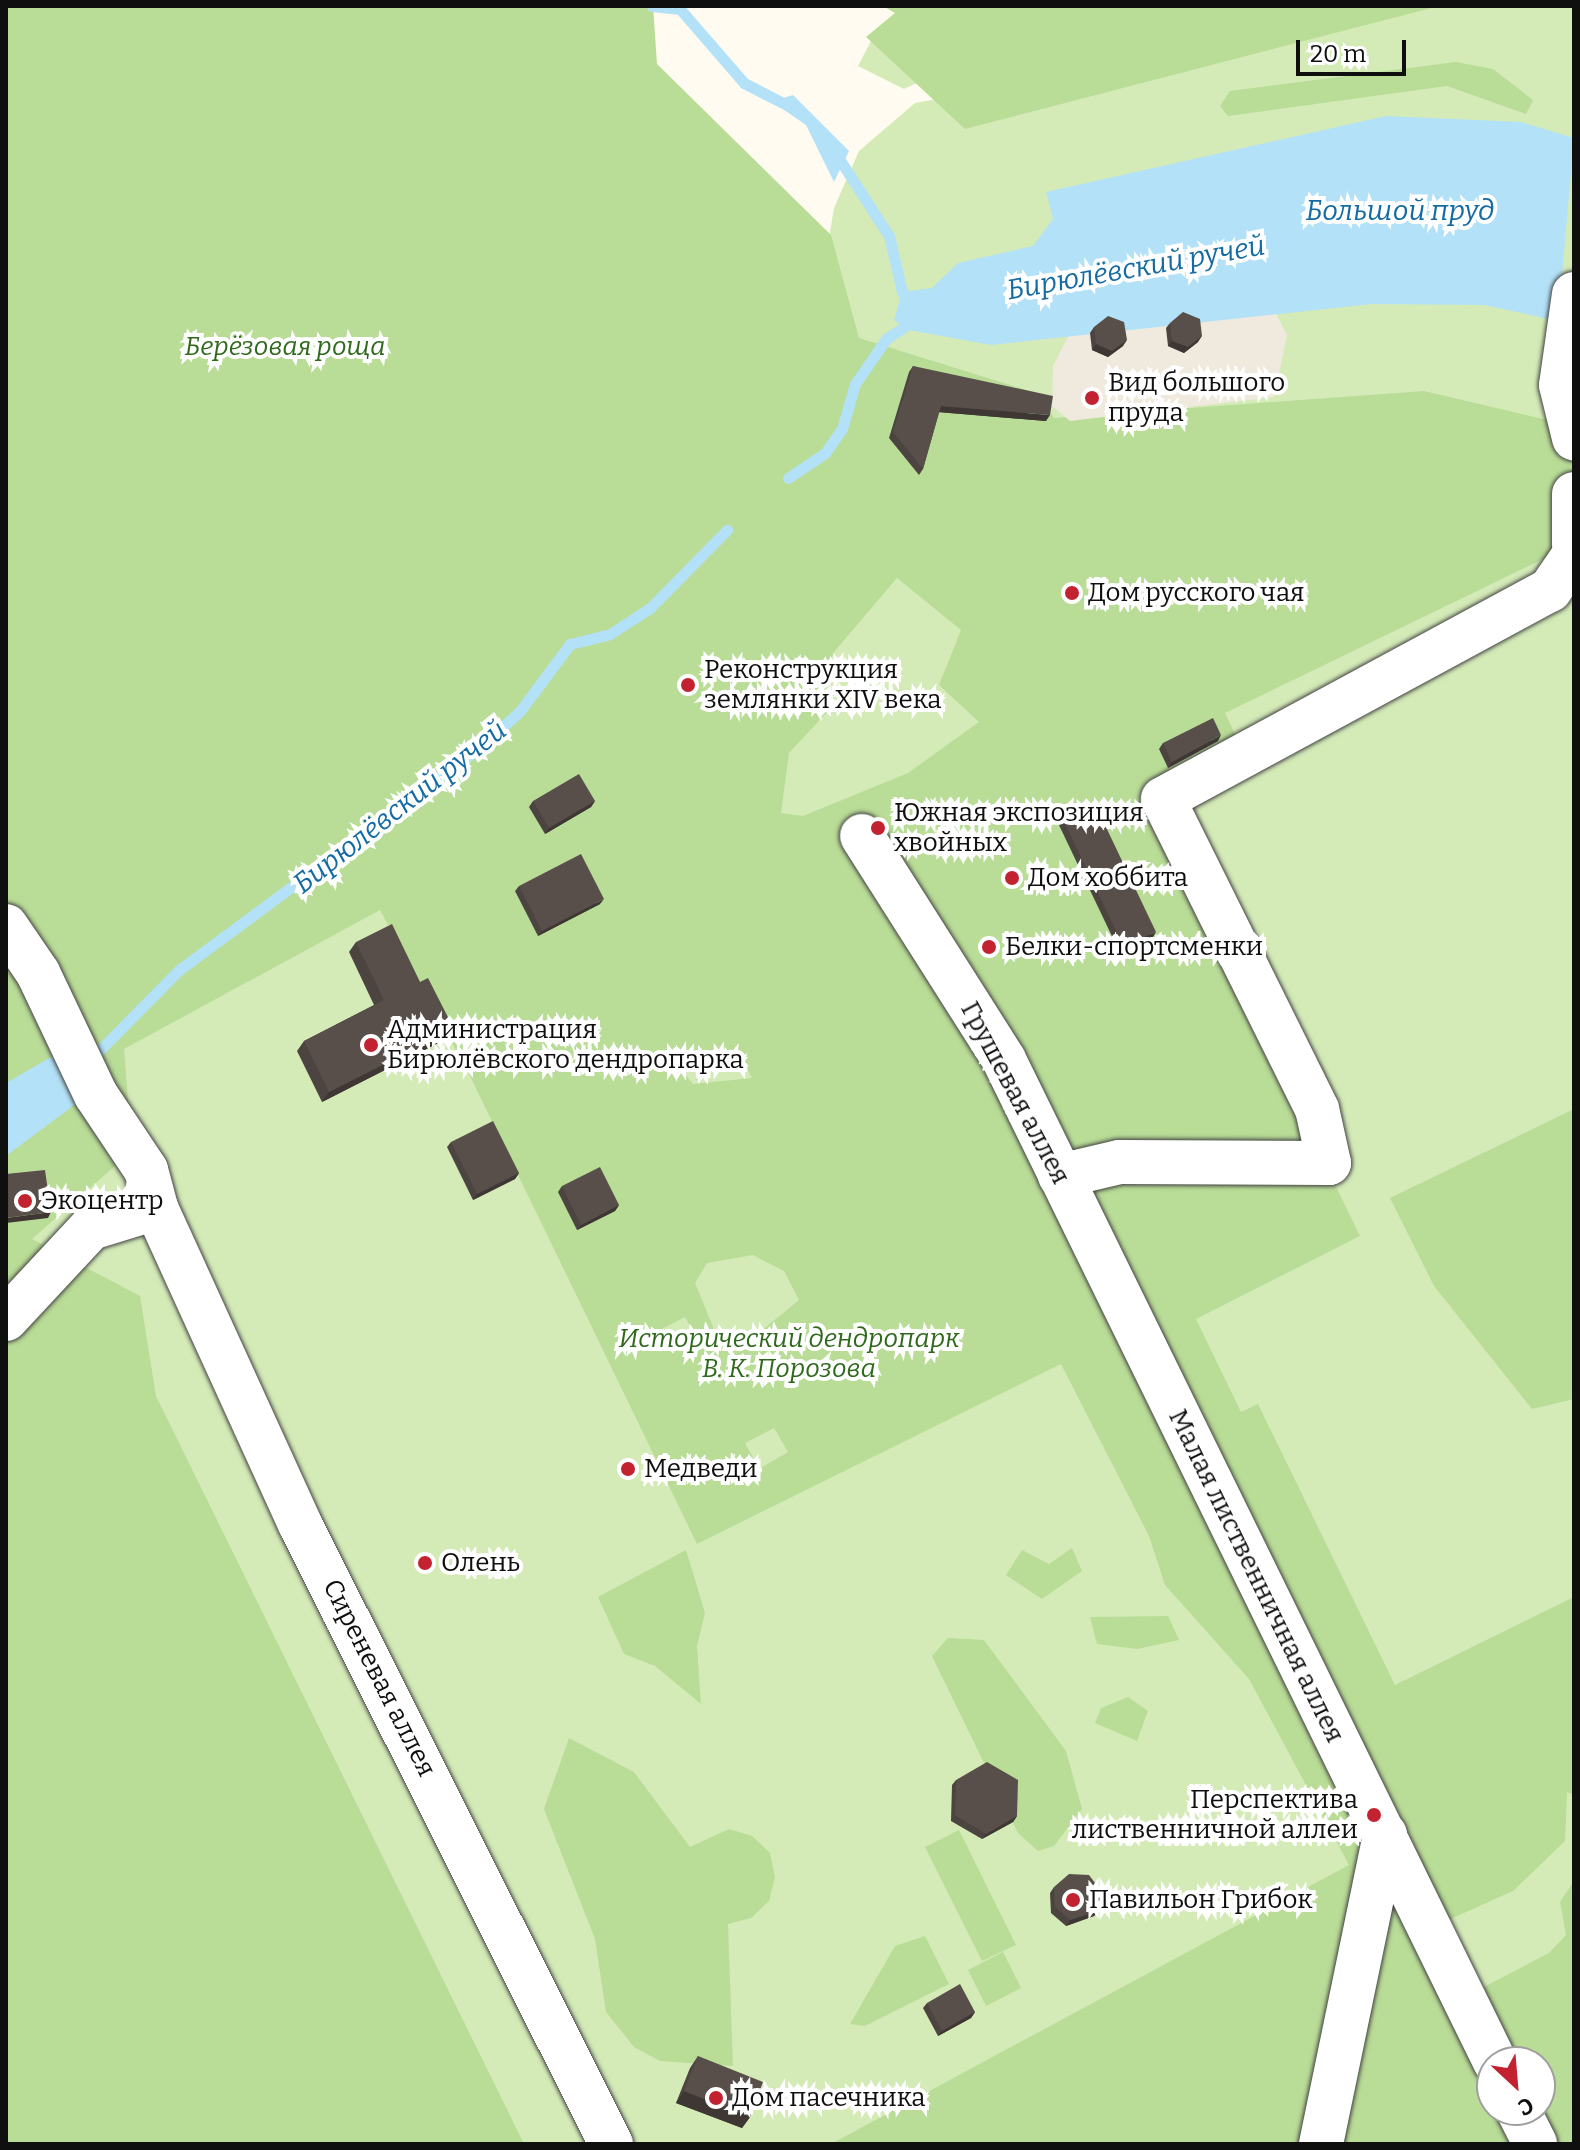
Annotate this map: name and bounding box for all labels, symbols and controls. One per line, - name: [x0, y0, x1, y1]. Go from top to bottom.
- scale bar: [1300, 24, 1410, 74]
- text: 20 m: [1310, 40, 1366, 68]
- water label: Большой пруд: [1305, 194, 1495, 228]
- water label: Бирюлёвский ручей: [1004, 229, 1268, 307]
- park label: Берёзовая роща: [185, 331, 385, 363]
- place label: Вид большого пруда: [1108, 367, 1285, 428]
- marker: Вид большого пруда: [1083, 389, 1101, 407]
- place label: Дом русского чая: [1088, 577, 1305, 609]
- marker: Дом русского чая: [1063, 584, 1081, 602]
- place label: Реконструкция землянки XIV века: [704, 654, 941, 716]
- marker: Реконструкция землянки XIV века: [679, 676, 697, 694]
- water label: Бирюлёвский ручей: [287, 713, 513, 901]
- place label: Южная экспозиция хвойных: [894, 797, 1144, 858]
- marker: Южная экспозиция хвойных: [869, 819, 887, 837]
- place label: Дом хоббита: [1028, 862, 1188, 894]
- marker: Дом хоббита: [1003, 869, 1021, 887]
- place label: Белки-спортсменки: [1005, 931, 1263, 963]
- marker: Белки-спортсменки: [980, 938, 998, 956]
- street label: Грушевая аллея: [954, 997, 1076, 1189]
- place label: Администрация Бирюлёвского дендропарка: [387, 1014, 744, 1076]
- marker: Администрация Бирюлёвского дендропарка: [362, 1036, 380, 1054]
- place label: Экоцентр: [41, 1185, 163, 1217]
- marker: Экоцентр: [16, 1192, 34, 1210]
- park label: Исторический дендропарк В. К. Порозова: [619, 1323, 959, 1384]
- street label: Малая лиственничная аллея: [1162, 1405, 1350, 1747]
- place label: Медведи: [644, 1453, 757, 1485]
- marker: Медведи: [619, 1460, 637, 1478]
- place label: Олень: [441, 1547, 520, 1579]
- marker: Олень: [416, 1554, 434, 1572]
- street label: Сиреневая аллея: [316, 1574, 442, 1782]
- place label: Перспектива лиственничной аллеи: [1072, 1784, 1358, 1846]
- marker: Перспектива лиственничной аллеи: [1365, 1806, 1383, 1824]
- place label: Павильон Грибок: [1089, 1884, 1313, 1916]
- marker: Павильон Грибок: [1064, 1891, 1082, 1909]
- north arrow: [1476, 2046, 1556, 2126]
- place label: Дом пасечника: [732, 2082, 925, 2114]
- marker: Дом пасечника: [707, 2089, 725, 2107]
- text: С: [1514, 2091, 1538, 2121]

